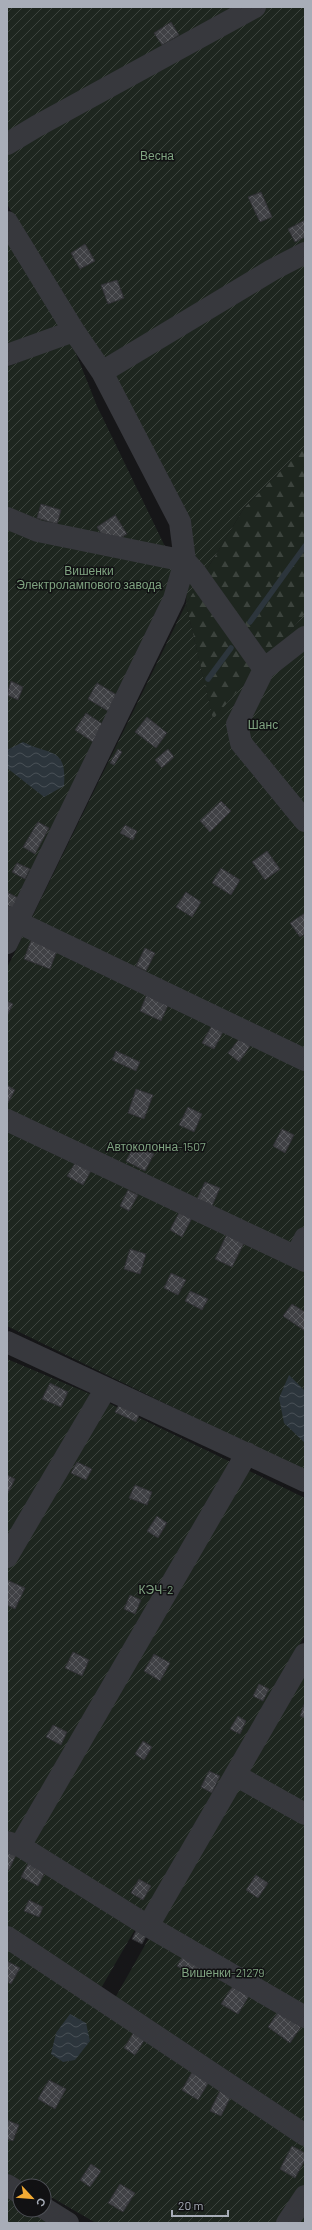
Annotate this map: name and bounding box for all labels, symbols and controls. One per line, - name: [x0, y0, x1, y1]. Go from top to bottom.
- park label: Весна: [140, 148, 174, 162]
- park label: Вишенки Электролампового завода: [16, 563, 162, 592]
- park label: Шанс: [248, 717, 278, 731]
- park label: Автоколонна-1507: [106, 1139, 206, 1153]
- park label: КЭЧ-2: [139, 1582, 173, 1596]
- park label: Вишенки-21279: [181, 1965, 265, 1979]
- north arrow: [12, 2178, 52, 2218]
- scale bar: [172, 2192, 228, 2218]
- text: С: [34, 2196, 49, 2209]
- text: 20 m: [178, 2198, 204, 2212]

